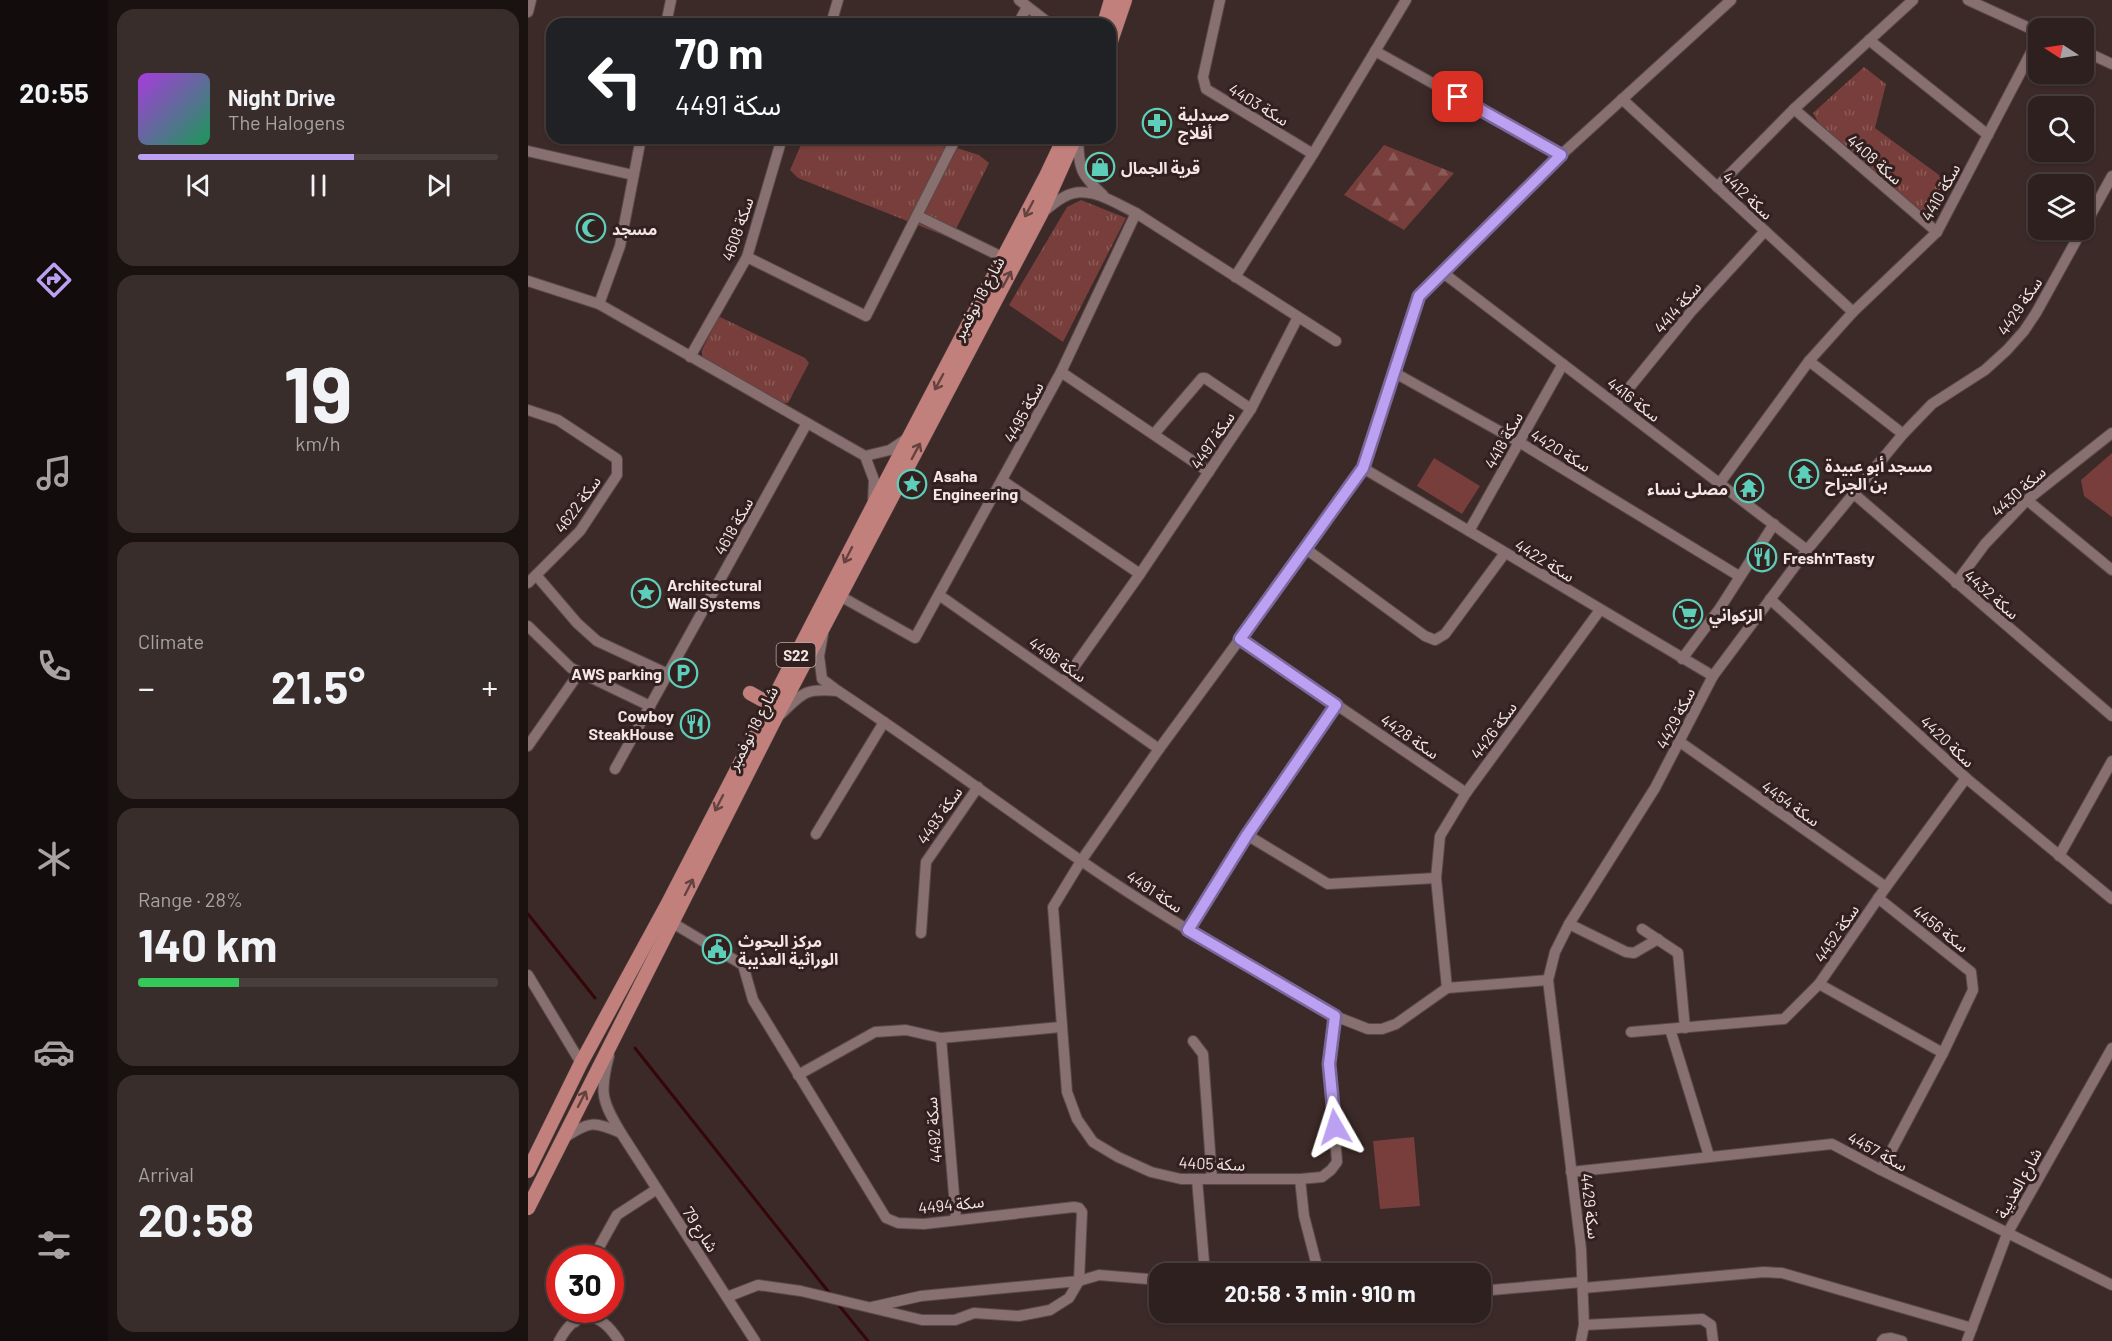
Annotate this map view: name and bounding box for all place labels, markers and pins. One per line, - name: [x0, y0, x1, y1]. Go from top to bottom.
- pin: [1432, 71, 1483, 122]
- place label: صيدلية أفلاج: [1178, 105, 1229, 145]
- pharmacy icon: صيدلية أفلاج: [1141, 107, 1173, 139]
- shop icon: قرية الجمال: [1084, 151, 1116, 183]
- place label: قرية الجمال: [1121, 158, 1200, 178]
- mosque icon: مسجد: [575, 212, 607, 244]
- place label: مسجد: [612, 219, 657, 238]
- place label: مسجد أبو عبيدة بن الجراح: [1825, 456, 1933, 496]
- temple icon: مسجد أبو عبيدة بن الجراح: [1788, 458, 1820, 490]
- place label: Asaha Engineering: [933, 466, 1018, 503]
- place icon: Asaha Engineering: [896, 468, 928, 500]
- temple icon: مصلى نساء: [1733, 472, 1765, 504]
- place label: مصلى نساء: [1647, 479, 1728, 499]
- restaurant icon: Fresh'n'Tasty: [1746, 541, 1778, 573]
- place label: Fresh'n'Tasty: [1783, 548, 1875, 567]
- place label: Architectural Wall Systems: [667, 575, 762, 612]
- place icon: Architectural Wall Systems: [630, 577, 662, 609]
- supermarket icon: الزكواني: [1672, 598, 1704, 630]
- place label: الزكواني: [1709, 605, 1763, 628]
- parking icon: AWS parking: [667, 657, 699, 689]
- place label: AWS parking: [571, 664, 662, 683]
- place label: Cowboy SteakHouse: [588, 706, 674, 743]
- restaurant icon: Cowboy SteakHouse: [679, 708, 711, 740]
- place label: مركز البحوث الوراثية العذيبة: [738, 931, 838, 969]
- public building icon: مركز البحوث الوراثية العذيبة: [701, 933, 733, 965]

